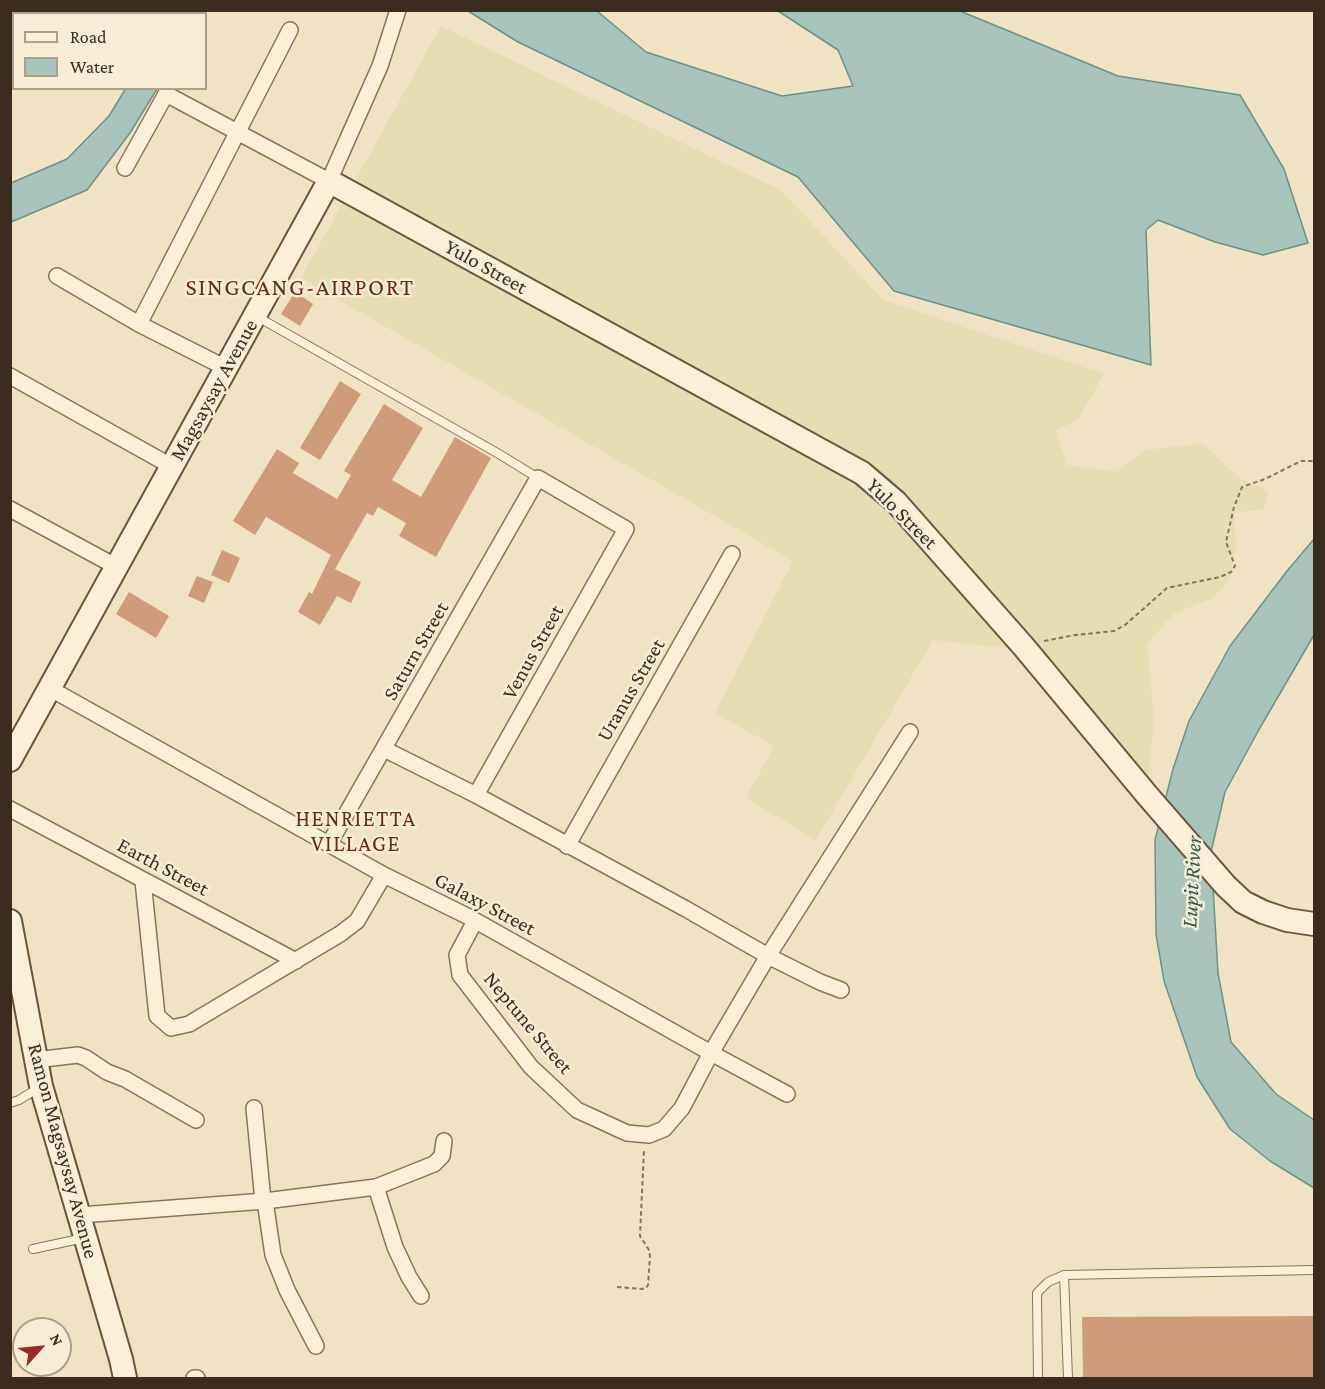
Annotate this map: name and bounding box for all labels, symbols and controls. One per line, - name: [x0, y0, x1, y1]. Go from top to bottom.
- legend: [12, 12, 207, 90]
- text: Road: [70, 27, 107, 47]
- text: Water: [70, 57, 114, 77]
- street label: Yulo Street: [440, 234, 532, 300]
- district label: SINGCANG-AIRPORT: [186, 274, 414, 302]
- street label: Magsaysay Avenue: [165, 315, 263, 465]
- street label: Yulo Street: [861, 473, 943, 555]
- street label: Saturn Street: [378, 597, 454, 705]
- street label: Venus Street: [497, 600, 569, 704]
- street label: Uranus Street: [592, 634, 670, 746]
- district label: HENRIETTA VILLAGE: [296, 806, 416, 858]
- street label: Earth Street: [113, 832, 213, 902]
- water label: Lupit River: [1176, 835, 1208, 929]
- street label: Galaxy Street: [430, 867, 540, 941]
- street label: Neptune Street: [478, 967, 578, 1079]
- street label: Ramon Magsaysay Avenue: [22, 1041, 104, 1261]
- north arrow: [12, 1317, 72, 1377]
- text: N: [47, 1331, 67, 1348]

